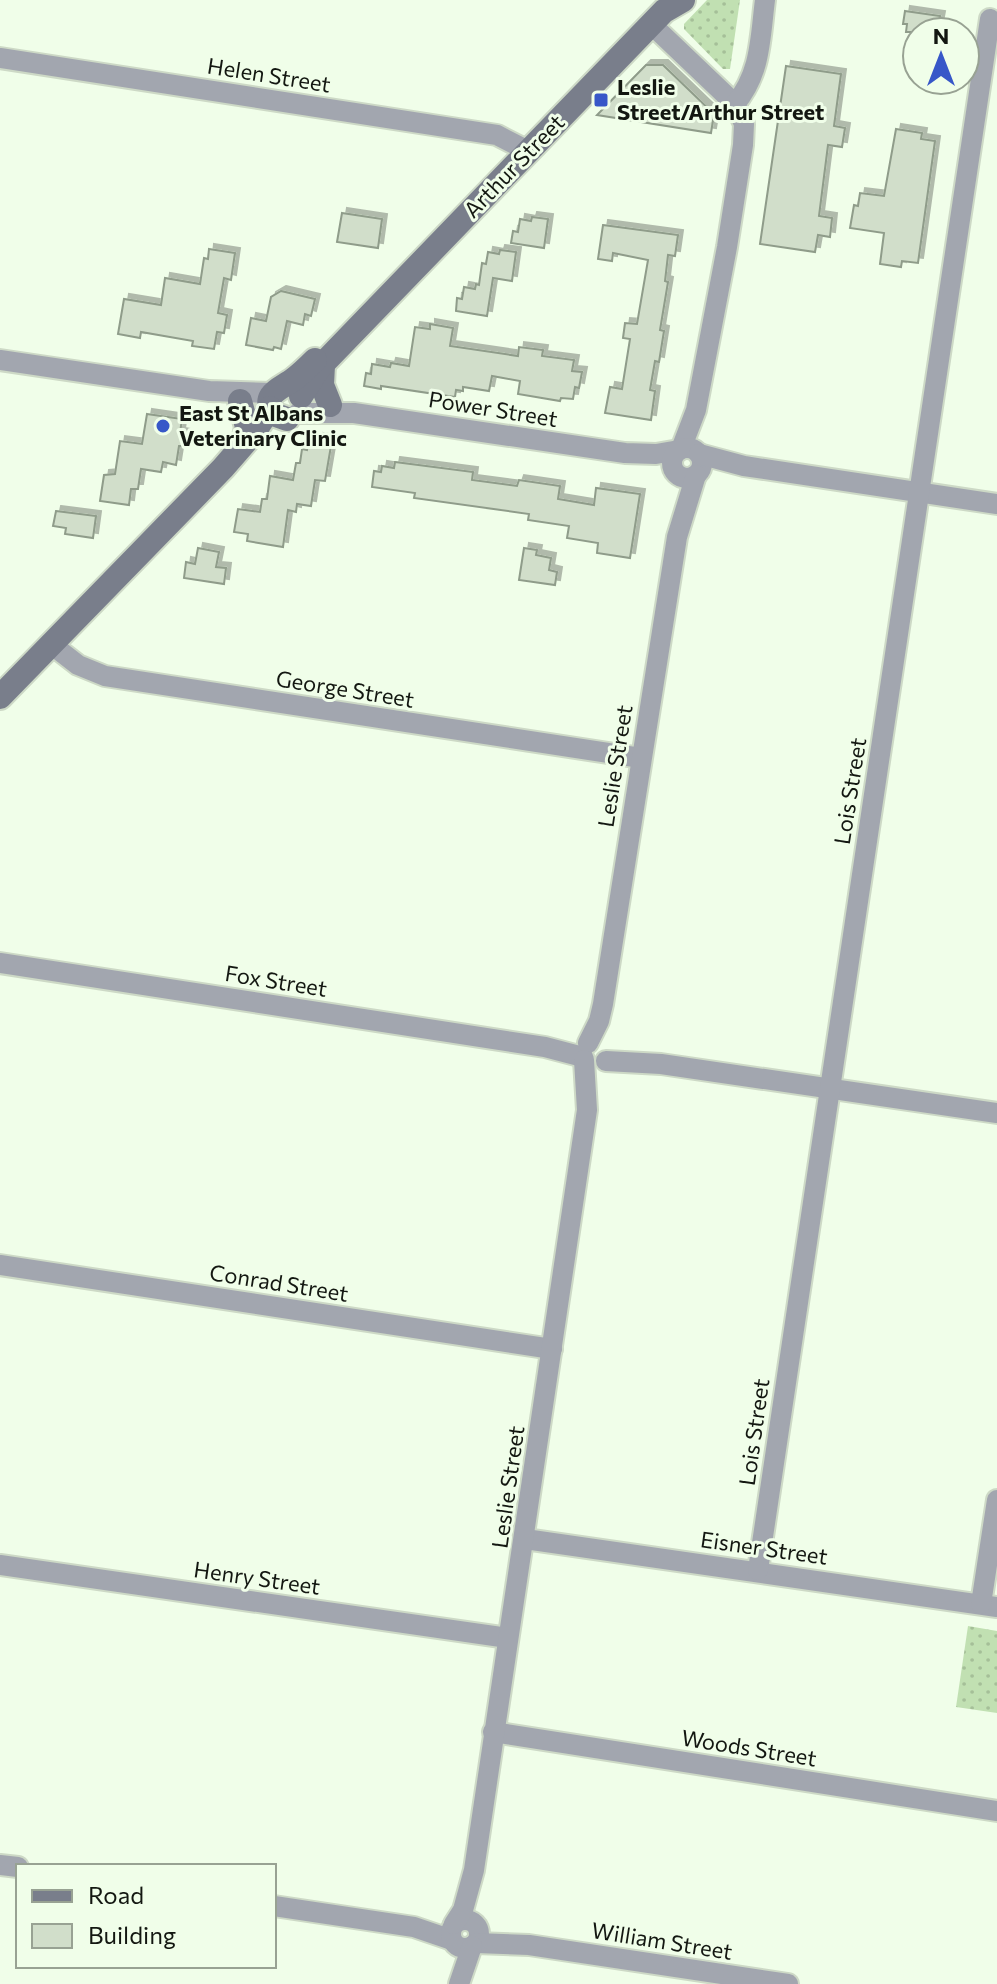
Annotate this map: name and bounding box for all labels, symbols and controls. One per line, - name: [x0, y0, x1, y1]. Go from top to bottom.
- north arrow: [901, 16, 981, 96]
- text: N: [933, 22, 949, 49]
- street label: Helen Street: [206, 51, 333, 98]
- place label: Leslie Street/Arthur Street: [617, 73, 824, 125]
- marker: Leslie Street/Arthur Street: [592, 91, 610, 109]
- street label: Arthur Street: [458, 108, 570, 223]
- street label: Power Street: [427, 385, 559, 432]
- place label: East St Albans Veterinary Clinic: [179, 399, 347, 451]
- marker: East St Albans Veterinary Clinic: [154, 417, 172, 435]
- street label: George Street: [274, 664, 416, 713]
- street label: Leslie Street: [592, 703, 637, 829]
- street label: Lois Street: [828, 736, 871, 846]
- street label: Fox Street: [223, 959, 329, 1002]
- street label: Conrad Street: [208, 1258, 350, 1307]
- street label: Lois Street: [733, 1377, 774, 1487]
- street label: Leslie Street: [486, 1424, 529, 1550]
- street label: Eisner Street: [699, 1525, 829, 1570]
- street label: Henry Street: [192, 1555, 322, 1600]
- street label: Woods Street: [680, 1724, 819, 1772]
- legend: [16, 1864, 276, 1968]
- text: Road: [88, 1880, 144, 1909]
- street label: William Street: [590, 1916, 734, 1965]
- text: Building: [88, 1920, 176, 1949]

